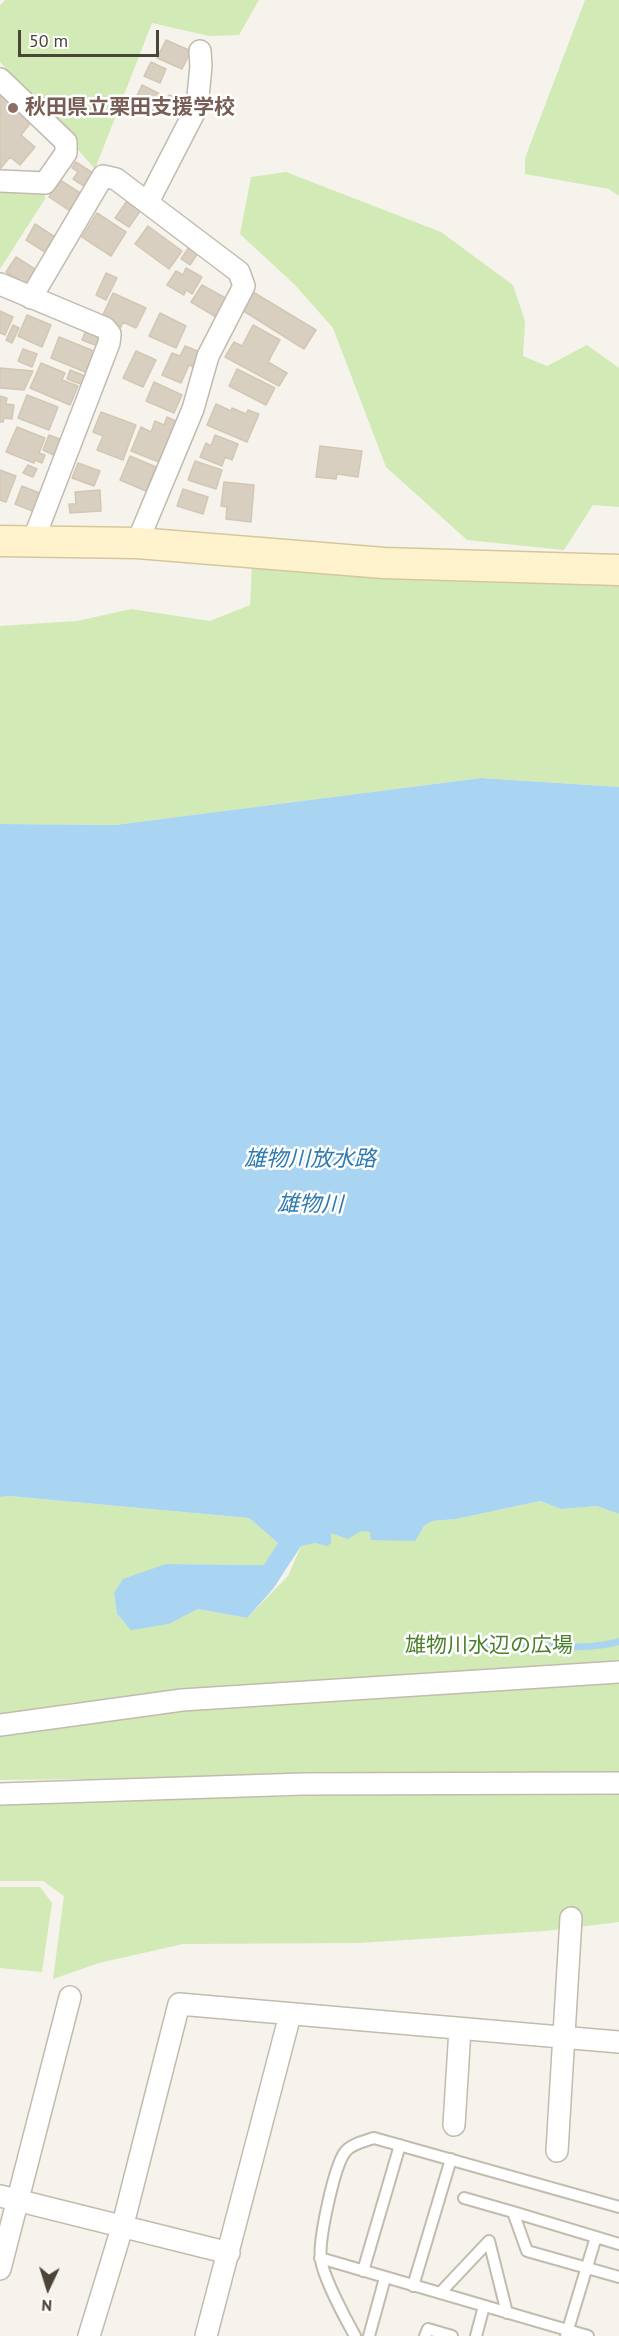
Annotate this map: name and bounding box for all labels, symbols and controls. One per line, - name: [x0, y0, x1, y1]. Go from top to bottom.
- scale bar: [21, 18, 162, 56]
- text: 50 m: [29, 29, 68, 52]
- place label: 秋田県立栗田支援学校: [25, 95, 235, 121]
- marker: 秋田県立栗田支援学校: [6, 101, 20, 115]
- water label: 雄物川放水路: [244, 1147, 376, 1173]
- water label: 雄物川: [277, 1191, 343, 1219]
- park label: 雄物川水辺の広場: [405, 1633, 573, 1659]
- north arrow: [18, 2258, 78, 2318]
- text: N: [41, 2296, 53, 2316]

